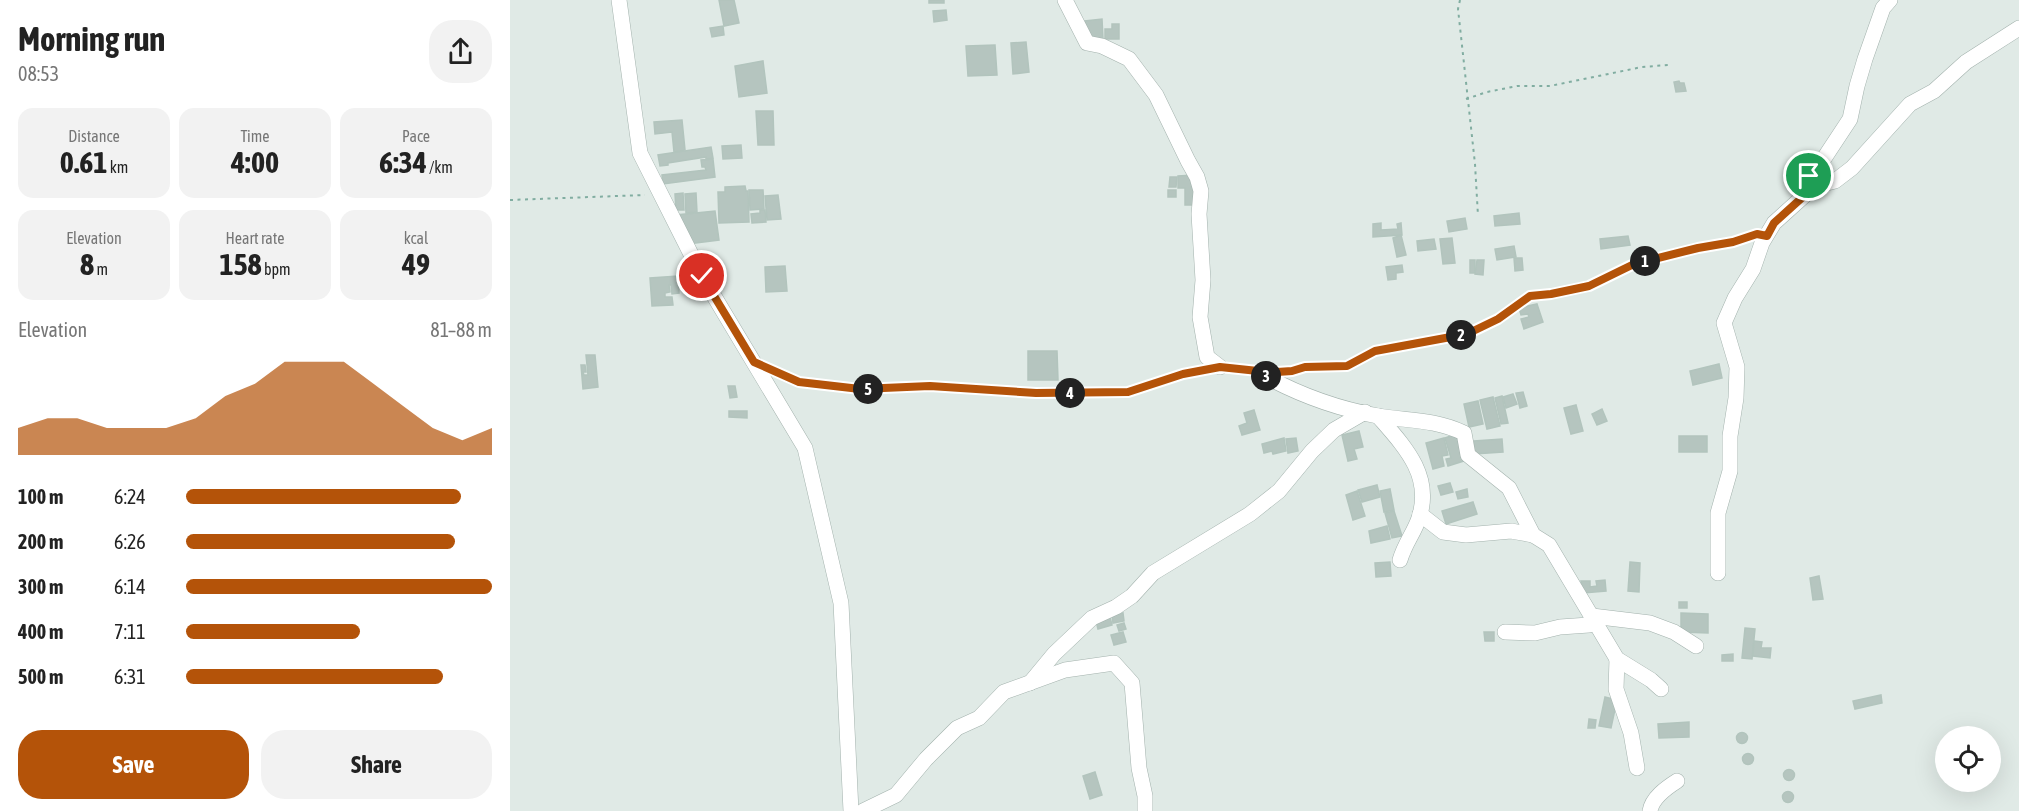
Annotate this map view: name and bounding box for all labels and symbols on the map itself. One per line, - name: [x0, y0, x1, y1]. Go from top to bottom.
- pin: [1783, 150, 1834, 201]
- pin: 1: [1630, 246, 1660, 276]
- pin: [676, 250, 727, 301]
- pin: 2: [1446, 320, 1476, 350]
- pin: 3: [1251, 361, 1281, 391]
- pin: 5: [853, 374, 883, 404]
- pin: 4: [1055, 378, 1085, 408]

